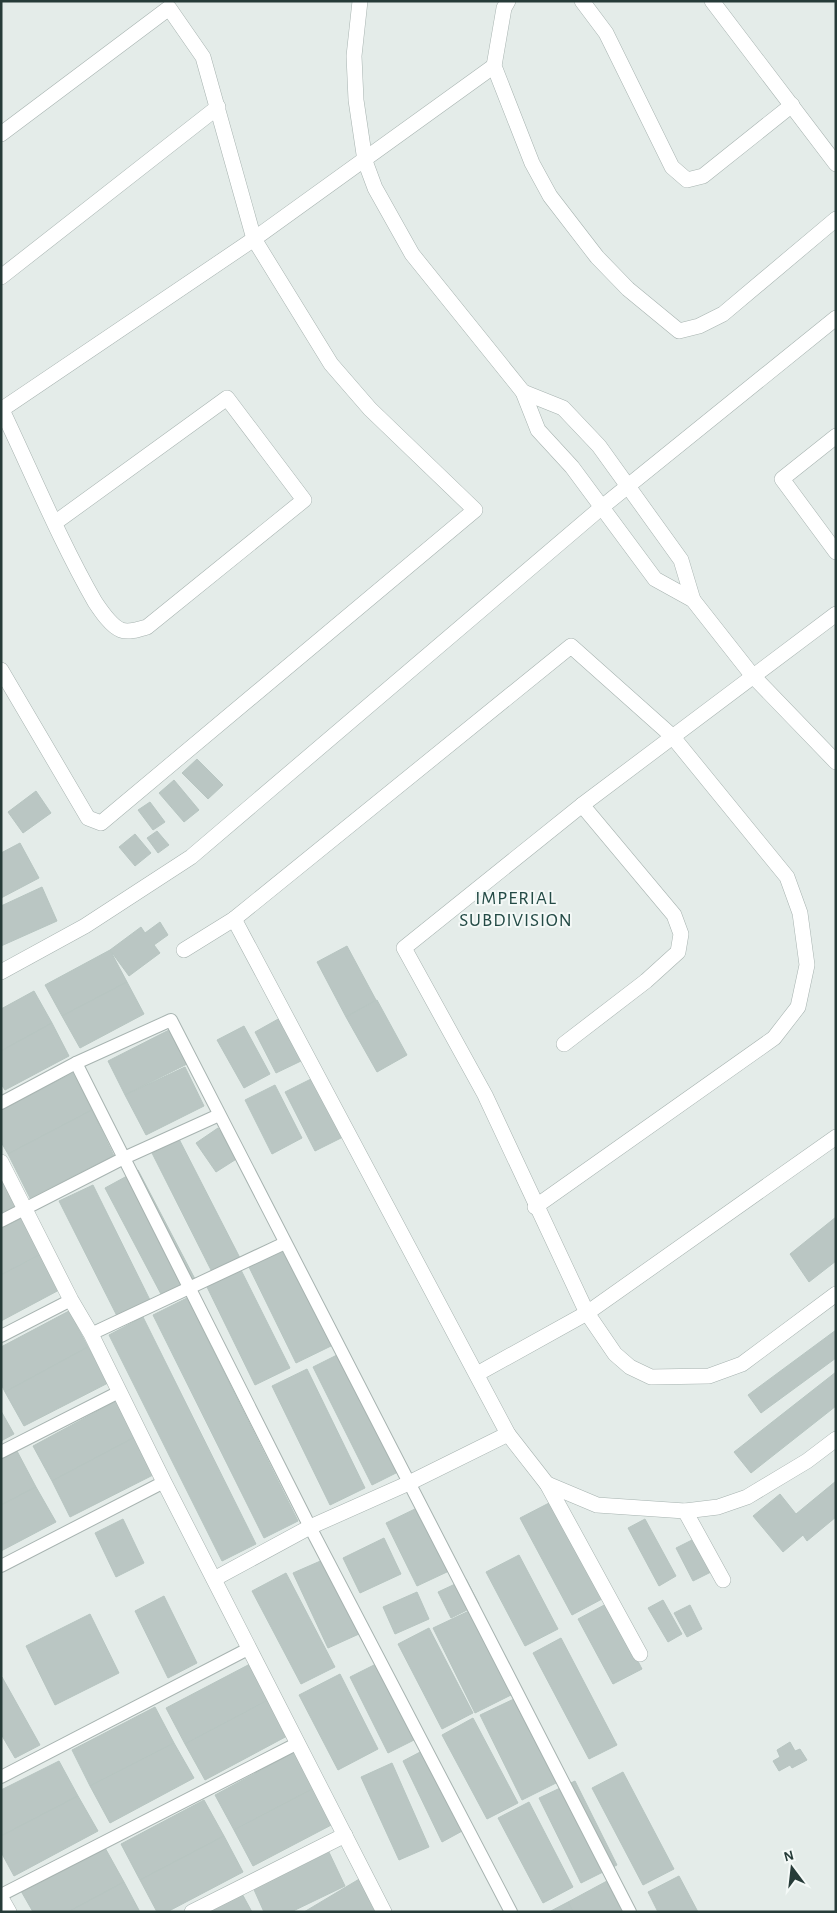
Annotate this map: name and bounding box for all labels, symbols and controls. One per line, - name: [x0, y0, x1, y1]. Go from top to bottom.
- district label: IMPERIAL SUBDIVISION: [459, 889, 573, 930]
- north arrow: [767, 1843, 817, 1893]
- text: N: [782, 1848, 795, 1864]

